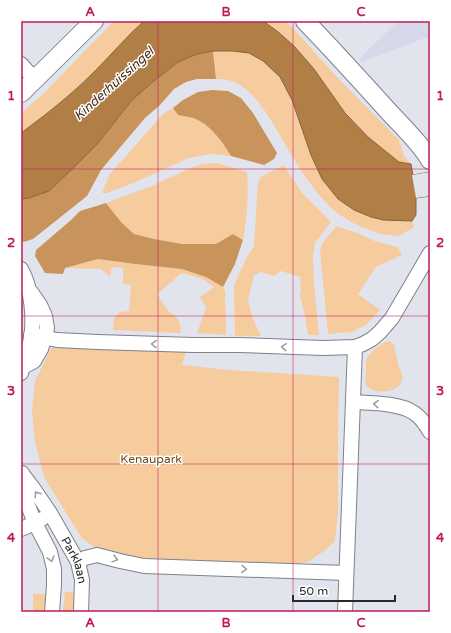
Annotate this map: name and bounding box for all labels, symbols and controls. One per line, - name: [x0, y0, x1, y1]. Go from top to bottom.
- text: A: [85, 4, 95, 20]
- text: B: [221, 4, 231, 20]
- text: C: [356, 4, 366, 20]
- water label: Kinderhuissingel: [71, 43, 159, 124]
- text: 1: [7, 88, 15, 104]
- text: 1: [436, 88, 444, 104]
- text: 2: [7, 235, 15, 251]
- text: 2: [436, 235, 444, 251]
- one-way arrow: [151, 340, 157, 348]
- one-way arrow: [281, 342, 287, 351]
- text: 3: [7, 383, 15, 399]
- text: 3: [436, 383, 444, 399]
- one-way arrow: [373, 399, 379, 408]
- park label: Kenaupark: [120, 452, 182, 466]
- one-way arrow: [35, 491, 42, 498]
- text: 4: [7, 530, 16, 546]
- text: 4: [436, 530, 445, 546]
- street label: Parklaan: [58, 534, 90, 585]
- one-way arrow: [46, 555, 55, 562]
- one-way arrow: [112, 555, 118, 563]
- one-way arrow: [241, 564, 247, 573]
- scale bar: [293, 577, 395, 603]
- text: 50 m: [299, 584, 328, 598]
- text: A: [85, 615, 95, 631]
- text: B: [221, 615, 231, 631]
- text: C: [356, 615, 366, 631]

